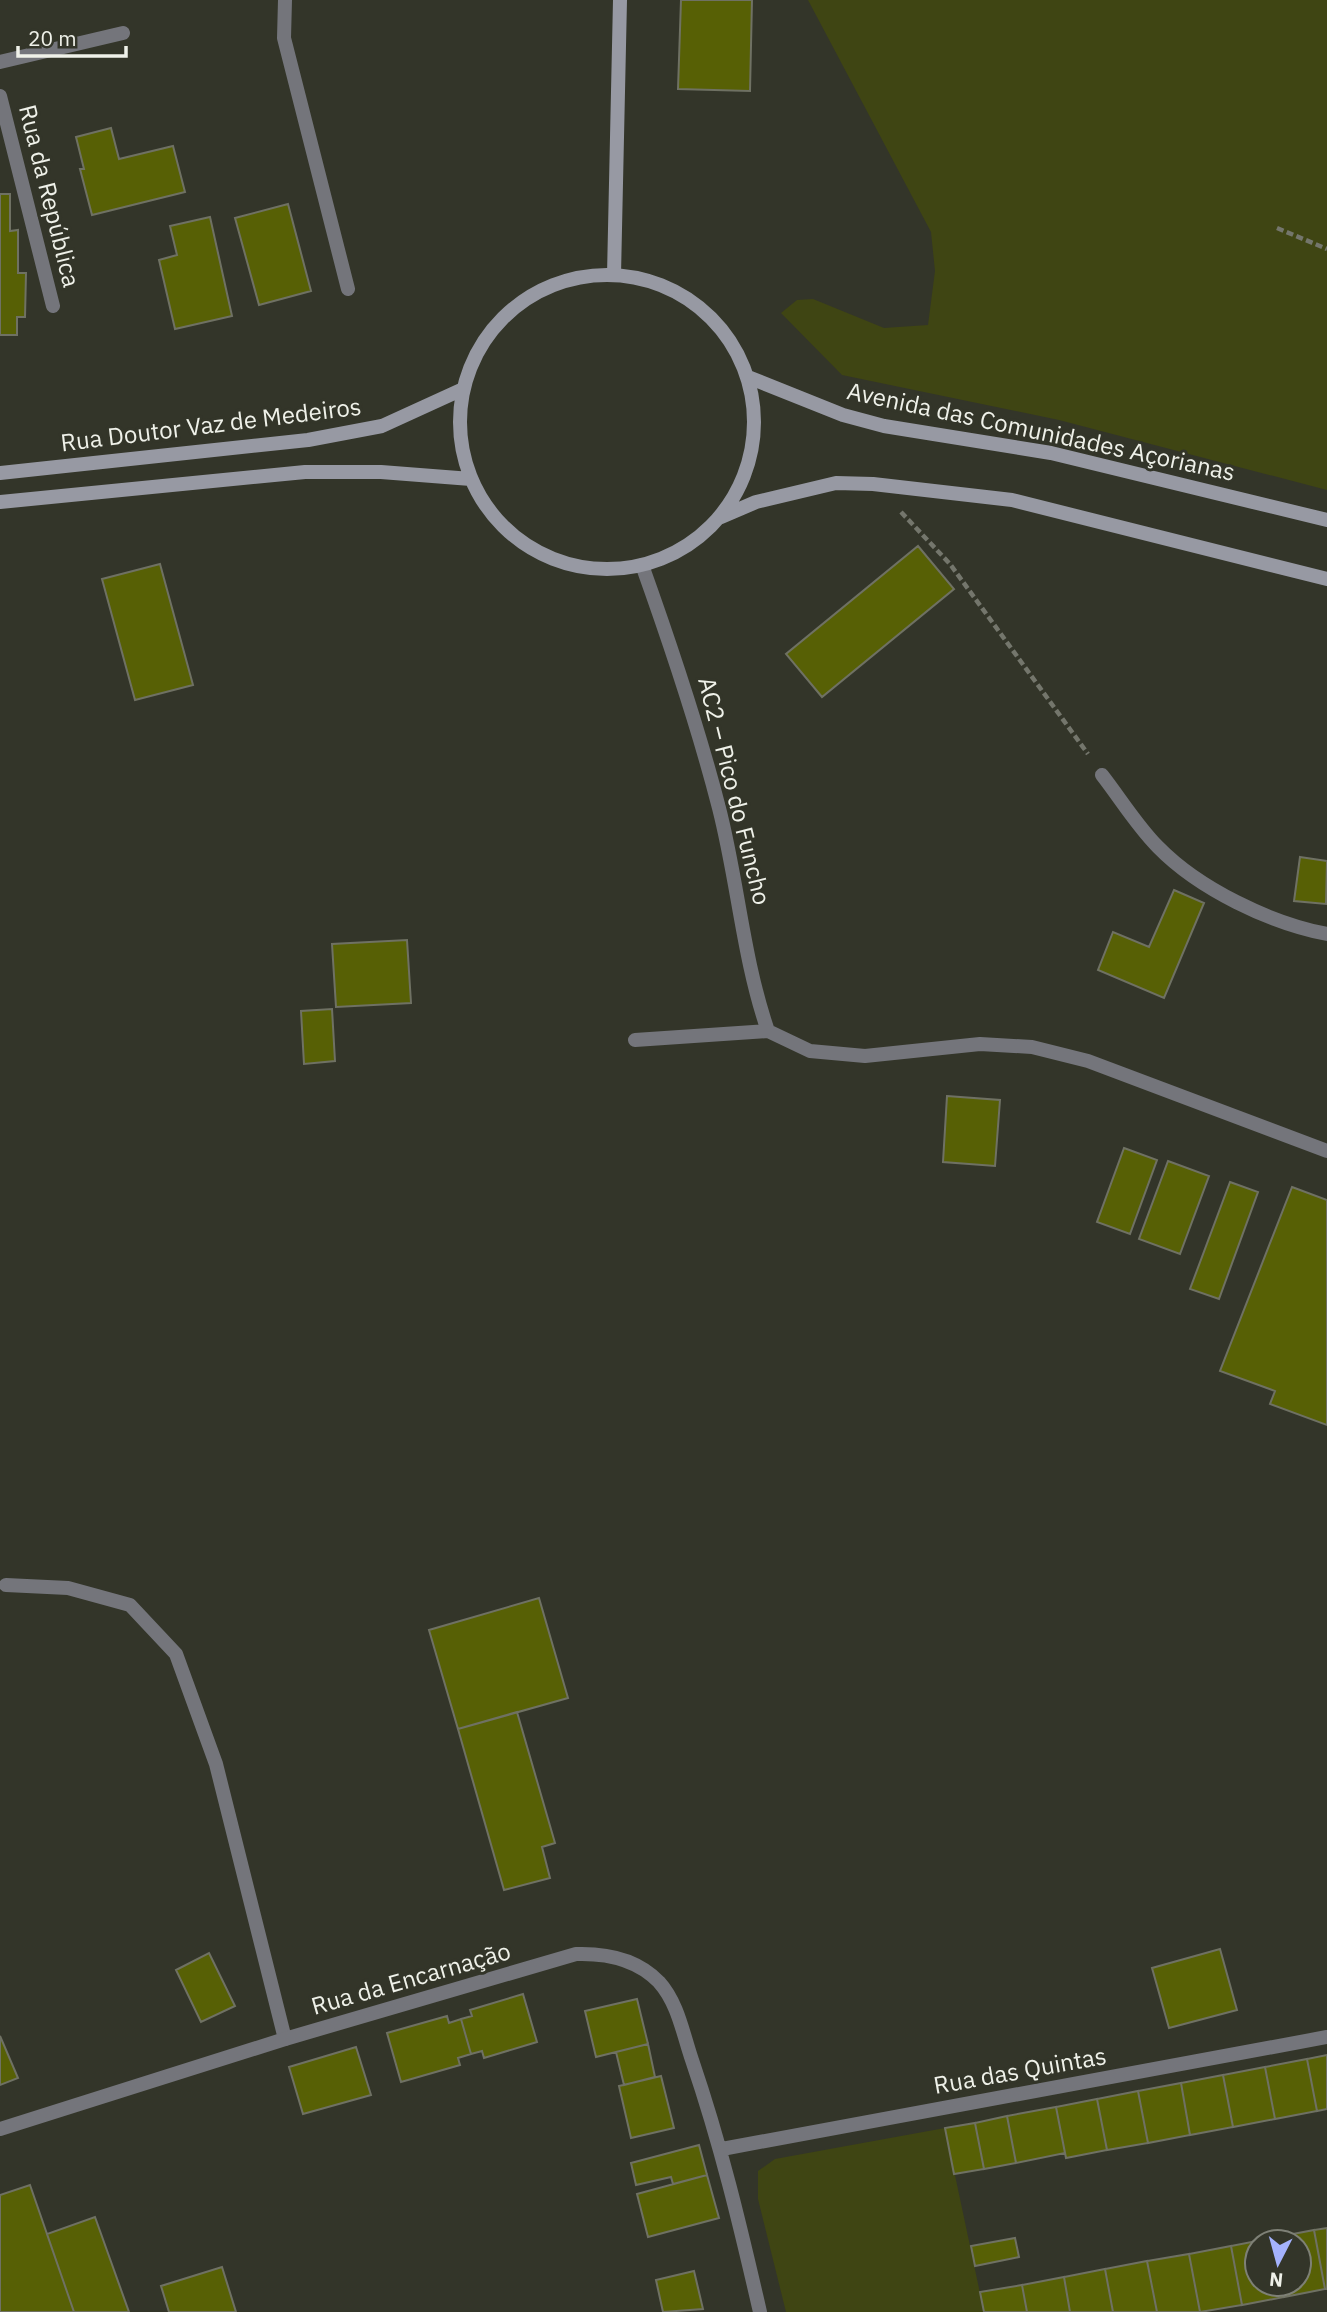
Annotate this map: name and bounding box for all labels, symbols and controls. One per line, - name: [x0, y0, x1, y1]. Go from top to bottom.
- scale bar: [18, 14, 126, 58]
- text: 20 m: [28, 24, 77, 52]
- street label: Rua da República: [12, 101, 88, 290]
- street label: Avenida das Comunidades Açorianas: [844, 374, 1238, 488]
- street label: Rua Doutor Vaz de Medeiros: [59, 390, 363, 458]
- street label: AC2 – Pico do Funcho: [691, 674, 779, 908]
- street label: Rua da Encarnação: [307, 1934, 514, 2022]
- street label: Rua das Quintas: [931, 2039, 1109, 2101]
- north arrow: [1243, 2228, 1313, 2298]
- text: N: [1268, 2267, 1284, 2293]

